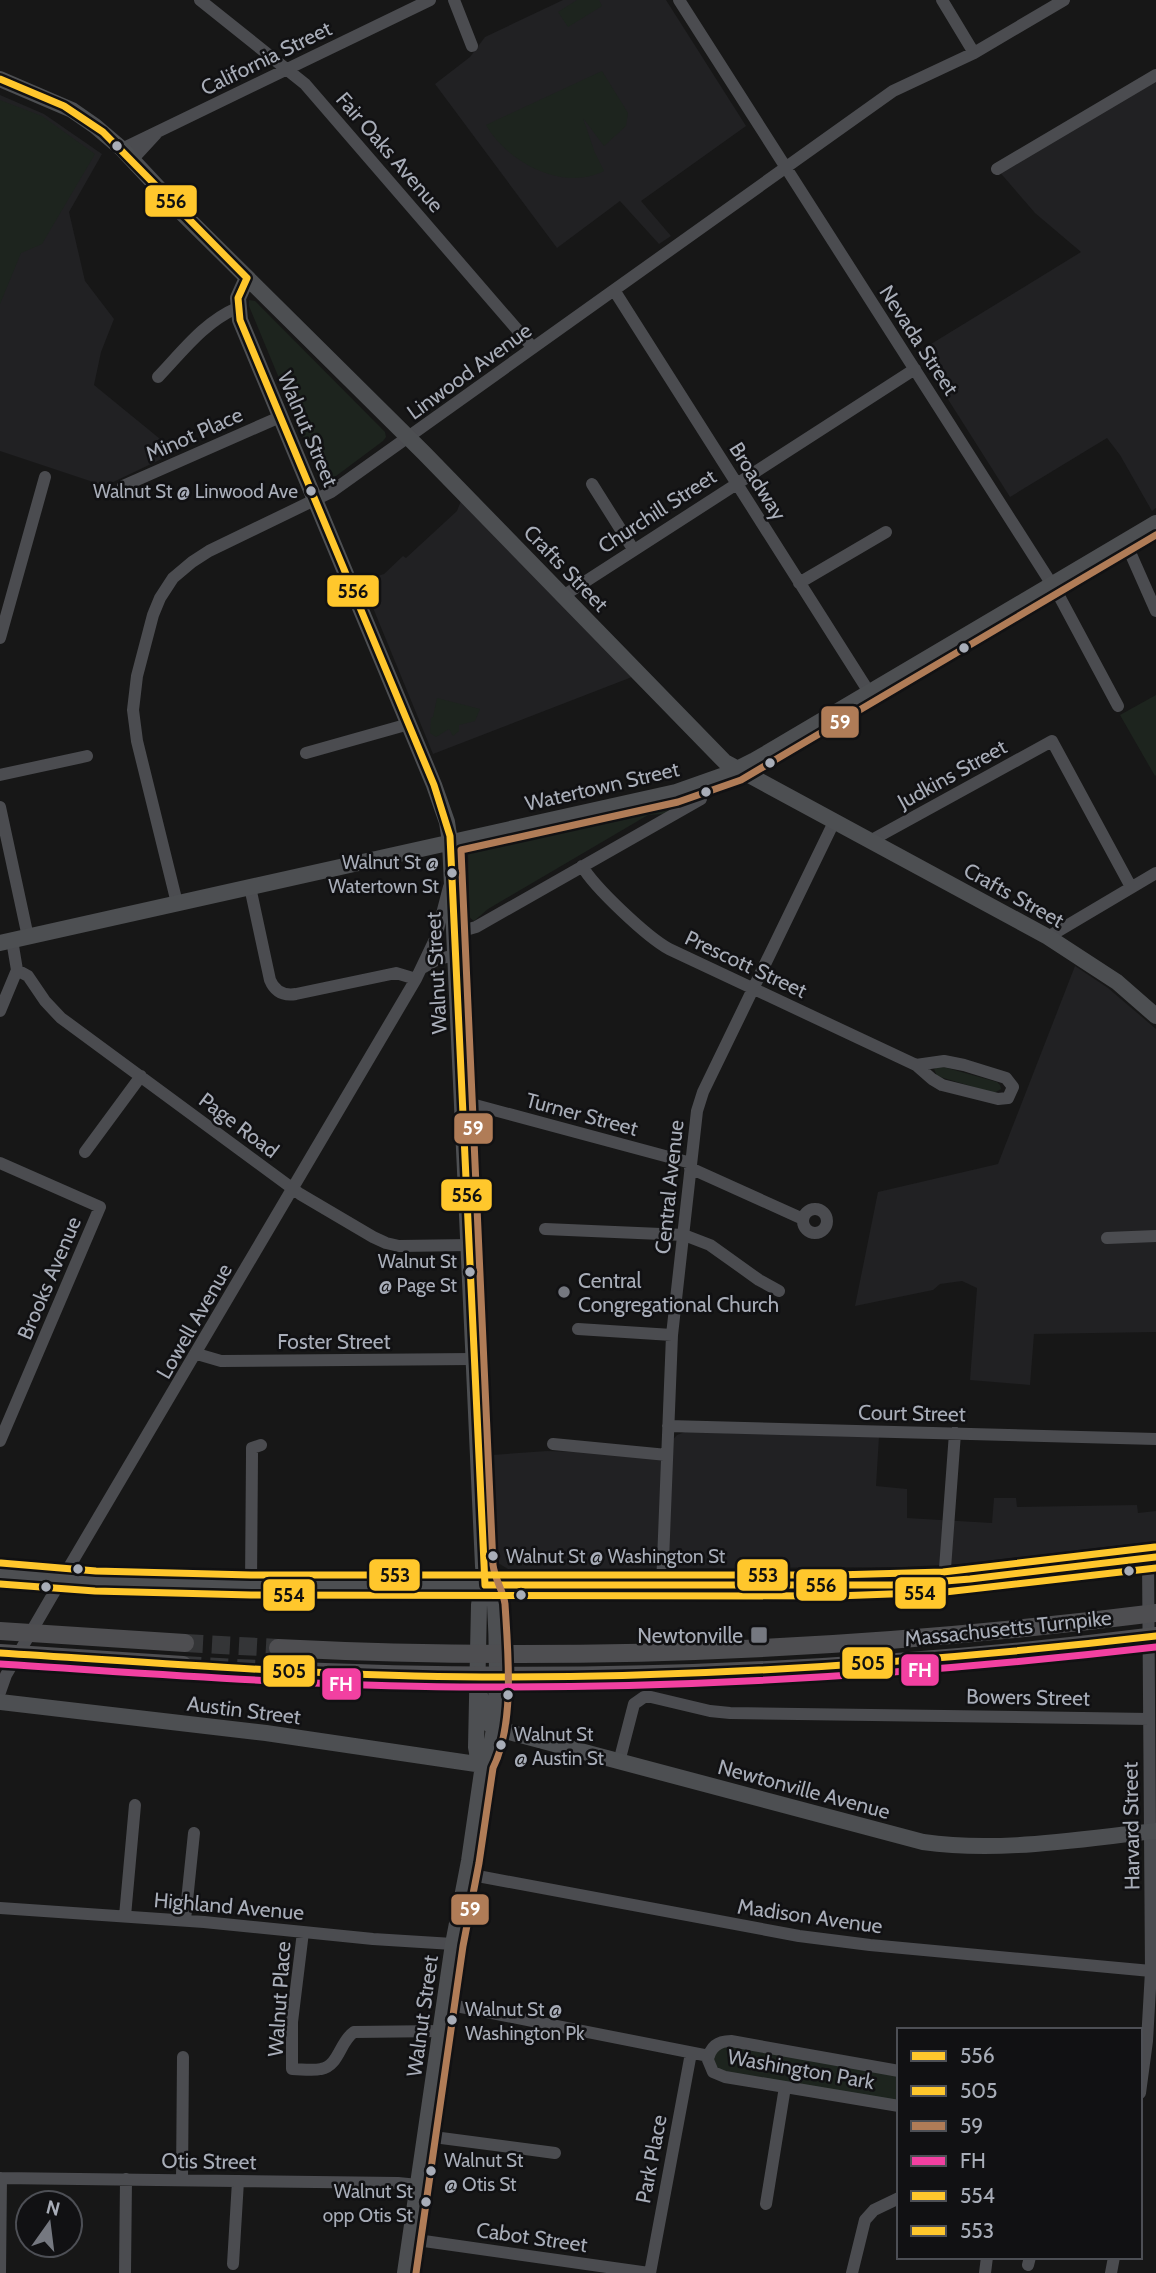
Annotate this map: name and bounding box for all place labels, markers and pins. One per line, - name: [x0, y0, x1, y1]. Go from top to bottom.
- unlabelled marker: [110, 139, 124, 153]
- place label: Walnut St @ Linwood Ave: [93, 480, 298, 503]
- marker: Walnut St @ Linwood Ave: [304, 484, 318, 498]
- unlabelled marker: [957, 641, 971, 655]
- unlabelled marker: [763, 756, 777, 770]
- unlabelled marker: [699, 785, 713, 799]
- place label: Walnut St @ Watertown St: [328, 851, 440, 898]
- marker: Walnut St @ Watertown St: [445, 866, 459, 880]
- place label: Walnut St @ Page St: [378, 1250, 458, 1297]
- marker: Walnut St @ Page St: [463, 1265, 477, 1279]
- place label: Central Congregational Church: [578, 1268, 779, 1317]
- marker: Central Congregational Church: [556, 1284, 572, 1300]
- place label: Walnut St @ Washington St: [506, 1545, 726, 1568]
- marker: Walnut St @ Washington St: [486, 1549, 500, 1563]
- unlabelled marker: [71, 1562, 85, 1576]
- unlabelled marker: [1122, 1564, 1136, 1578]
- unlabelled marker: [39, 1580, 53, 1594]
- unlabelled marker: [514, 1588, 528, 1602]
- place label: Newtonville: [637, 1623, 743, 1648]
- marker: Newtonville: [749, 1625, 769, 1645]
- unlabelled marker: [501, 1688, 515, 1702]
- place label: Walnut St @ Austin St: [514, 1723, 605, 1770]
- marker: Walnut St @ Austin St: [494, 1738, 508, 1752]
- place label: Walnut St @ Washington Pk: [465, 1998, 585, 2045]
- marker: Walnut St @ Washington Pk: [445, 2013, 459, 2027]
- place label: Walnut St @ Otis St: [444, 2149, 524, 2196]
- marker: Walnut St @ Otis St: [424, 2164, 438, 2178]
- place label: Walnut St opp Otis St: [323, 2180, 414, 2227]
- marker: Walnut St opp Otis St: [419, 2195, 433, 2209]

